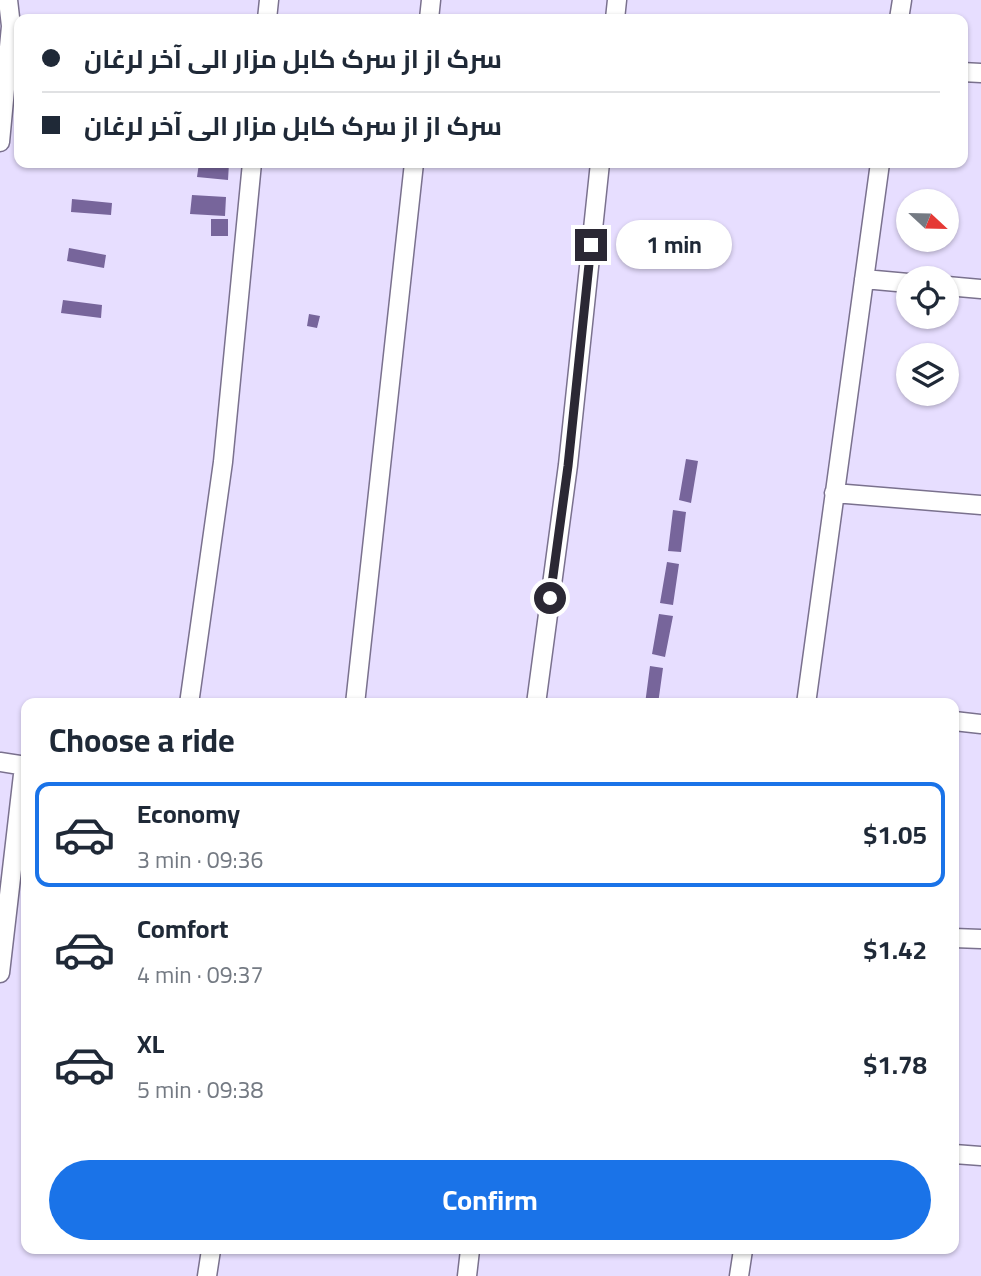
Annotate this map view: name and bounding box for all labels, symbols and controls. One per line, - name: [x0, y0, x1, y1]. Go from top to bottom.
- text: سرک از از سرک کابل مزار الی آخر لرغان: [84, 34, 502, 83]
- text: سرک از از سرک کابل مزار الی آخر لرغان: [84, 101, 502, 150]
- north arrow: [896, 189, 959, 252]
- map controls: [896, 189, 959, 406]
- callout: 1 min: [616, 220, 731, 270]
- text: 1 min: [646, 223, 702, 266]
- route end: [575, 229, 607, 261]
- button: locate: [896, 266, 959, 329]
- button: layers: [896, 343, 959, 406]
- route start: [534, 582, 566, 614]
- text: Choose a ride: [49, 710, 235, 770]
- text: Economy: [137, 789, 240, 838]
- icon: car: [53, 803, 116, 866]
- text: $1.05: [863, 810, 927, 859]
- text: 3 min · 09:36: [137, 838, 263, 881]
- text: Comfort: [137, 904, 228, 953]
- icon: car: [53, 918, 116, 981]
- text: $1.42: [863, 925, 927, 974]
- text: 4 min · 09:37: [137, 953, 263, 996]
- text: XL: [137, 1019, 164, 1068]
- icon: car: [53, 1033, 116, 1096]
- text: $1.78: [863, 1040, 927, 1089]
- text: 5 min · 09:38: [137, 1068, 263, 1111]
- button: Confirm: [49, 1160, 931, 1240]

